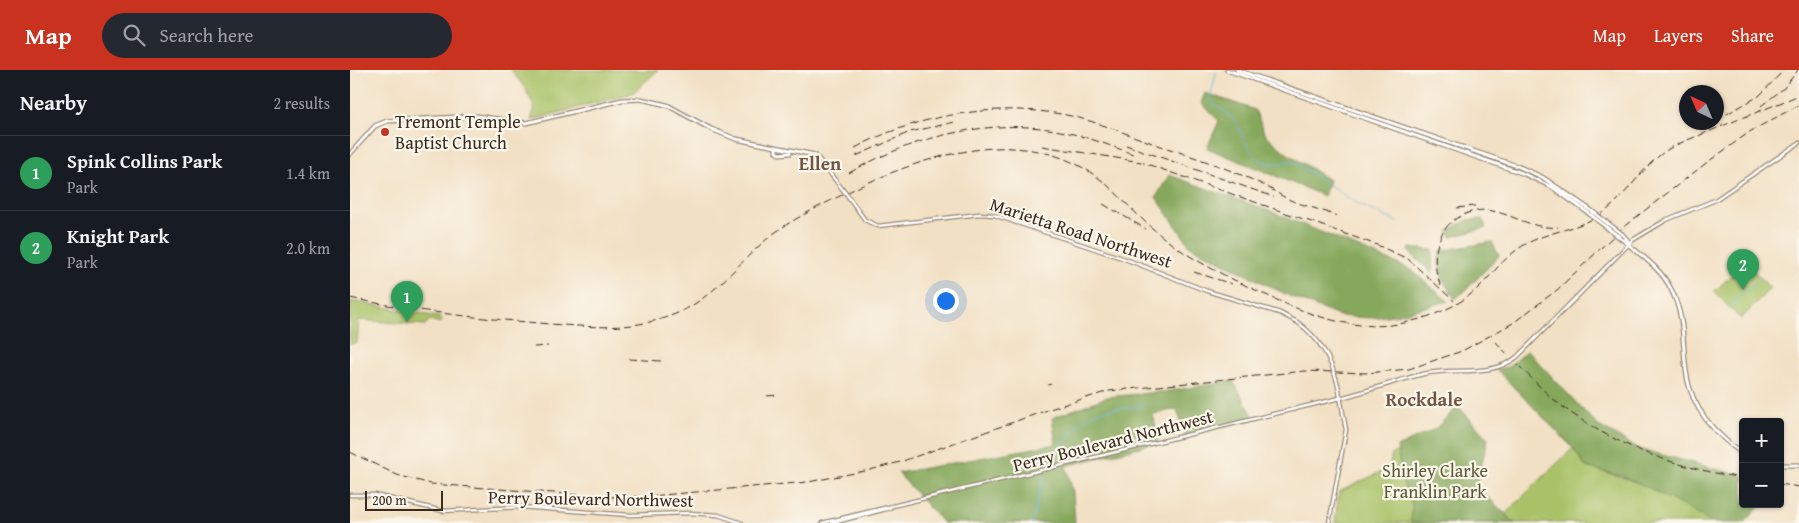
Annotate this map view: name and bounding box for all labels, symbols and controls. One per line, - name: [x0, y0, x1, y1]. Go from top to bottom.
- search box: [102, 13, 452, 58]
- text: Map: [25, 18, 72, 53]
- icon: search: [120, 21, 148, 49]
- text: Search here: [160, 21, 253, 49]
- text: Map: [1593, 22, 1626, 49]
- text: Layers: [1654, 22, 1703, 49]
- text: Share: [1731, 22, 1774, 49]
- north arrow: [1679, 85, 1724, 130]
- text: Nearby: [20, 87, 87, 118]
- text: 2 results: [273, 91, 330, 115]
- place label: Tremont Temple Baptist Church: [395, 108, 521, 156]
- marker: Tremont Temple Baptist Church: [379, 126, 391, 138]
- text: Spink Collins Park: [67, 147, 222, 175]
- district label: Ellen: [799, 149, 842, 177]
- text: 1: [32, 161, 40, 185]
- text: 1.4 km: [286, 161, 330, 185]
- text: Park: [67, 175, 98, 199]
- street label: Marietta Road Northwest: [987, 190, 1176, 275]
- text: Knight Park: [67, 222, 169, 250]
- text: 2: [32, 236, 40, 260]
- text: 2.0 km: [286, 236, 330, 260]
- pin: 2: [1727, 249, 1759, 290]
- text: Park: [67, 250, 98, 274]
- pin: 1: [391, 281, 423, 322]
- your location: [933, 288, 959, 314]
- district label: Rockdale: [1385, 385, 1463, 413]
- street label: Perry Boulevard Northwest: [1010, 402, 1217, 478]
- map controls: [1739, 418, 1784, 508]
- button: +: [1739, 418, 1784, 463]
- park label: Shirley Clarke Franklin Park: [1382, 457, 1488, 505]
- button: −: [1739, 463, 1784, 508]
- street label: Perry Boulevard Northwest: [488, 483, 695, 514]
- scale bar: [365, 488, 442, 511]
- text: 200 m: [372, 490, 407, 510]

